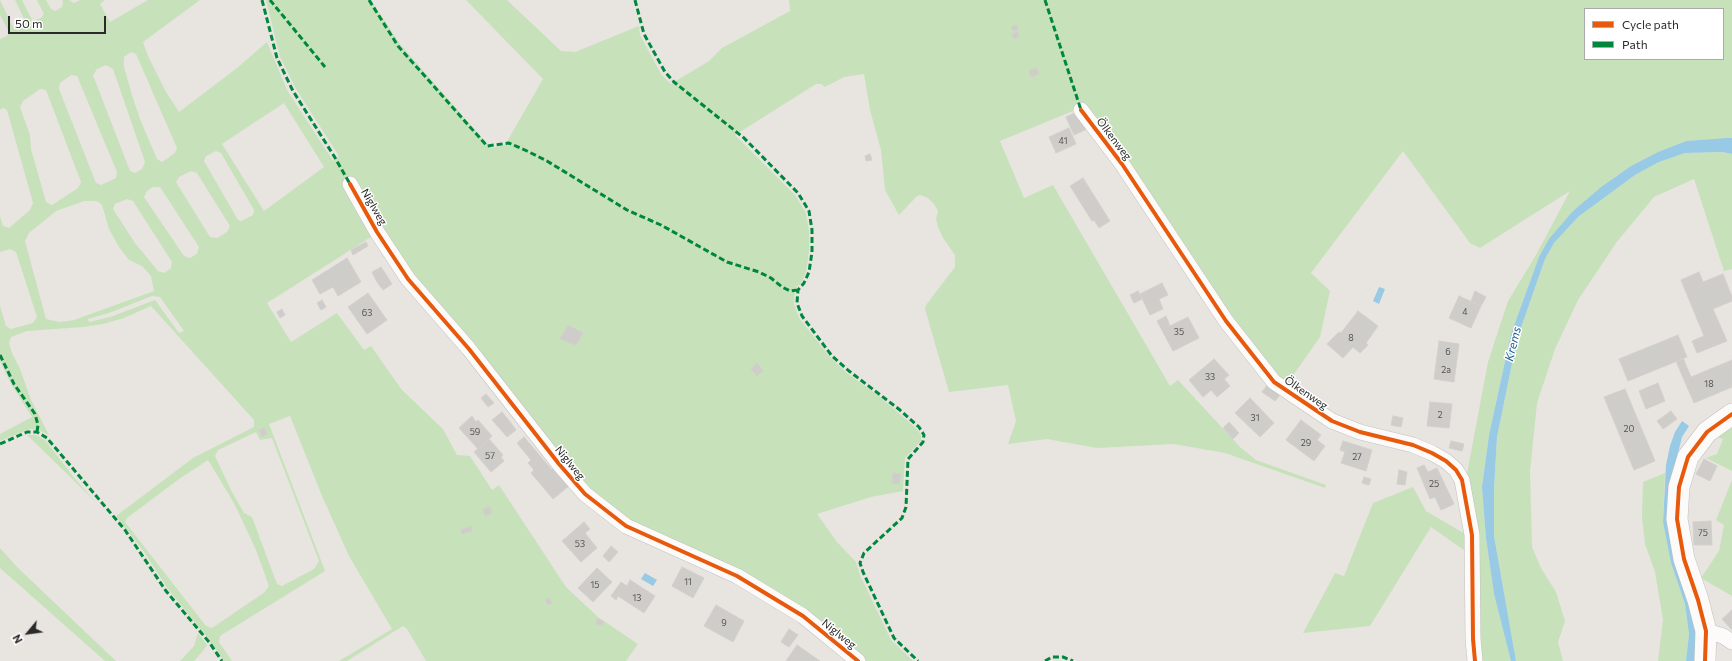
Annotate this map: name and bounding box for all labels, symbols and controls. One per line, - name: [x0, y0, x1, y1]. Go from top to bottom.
- scale bar: [10, 8, 108, 34]
- legend: [1584, 8, 1724, 60]
- text: 50 m: [15, 16, 43, 30]
- text: Cycle path: [1622, 17, 1679, 31]
- text: Path: [1622, 37, 1648, 51]
- street label: Ölkenweg: [1094, 115, 1134, 163]
- house number: 41: [1059, 136, 1067, 146]
- street label: Niglweg: [358, 186, 390, 228]
- house number: 4: [1462, 307, 1468, 317]
- house number: 63: [362, 308, 372, 318]
- water label: Krems: [1502, 325, 1524, 363]
- house number: 35: [1174, 327, 1184, 337]
- house number: 8: [1348, 333, 1354, 343]
- house number: 6: [1445, 347, 1451, 357]
- house number: 2a: [1441, 365, 1451, 375]
- house number: 33: [1205, 372, 1215, 382]
- street label: Ölkenweg: [1282, 373, 1330, 413]
- house number: 18: [1704, 379, 1714, 389]
- house number: 2: [1438, 410, 1442, 420]
- house number: 31: [1251, 413, 1259, 423]
- house number: 20: [1624, 424, 1634, 434]
- house number: 59: [470, 427, 480, 437]
- house number: 29: [1301, 438, 1311, 448]
- street label: Niglweg: [552, 443, 588, 483]
- house number: 57: [485, 451, 495, 461]
- house number: 27: [1352, 452, 1362, 462]
- house number: 25: [1429, 479, 1439, 489]
- house number: 75: [1698, 528, 1708, 538]
- house number: 53: [575, 539, 585, 549]
- house number: 11: [684, 577, 692, 587]
- house number: 15: [590, 580, 600, 590]
- house number: 13: [633, 593, 641, 603]
- north arrow: [8, 613, 48, 653]
- street label: Niglweg: [819, 616, 859, 652]
- house number: 9: [721, 618, 727, 628]
- text: N: [9, 632, 25, 646]

